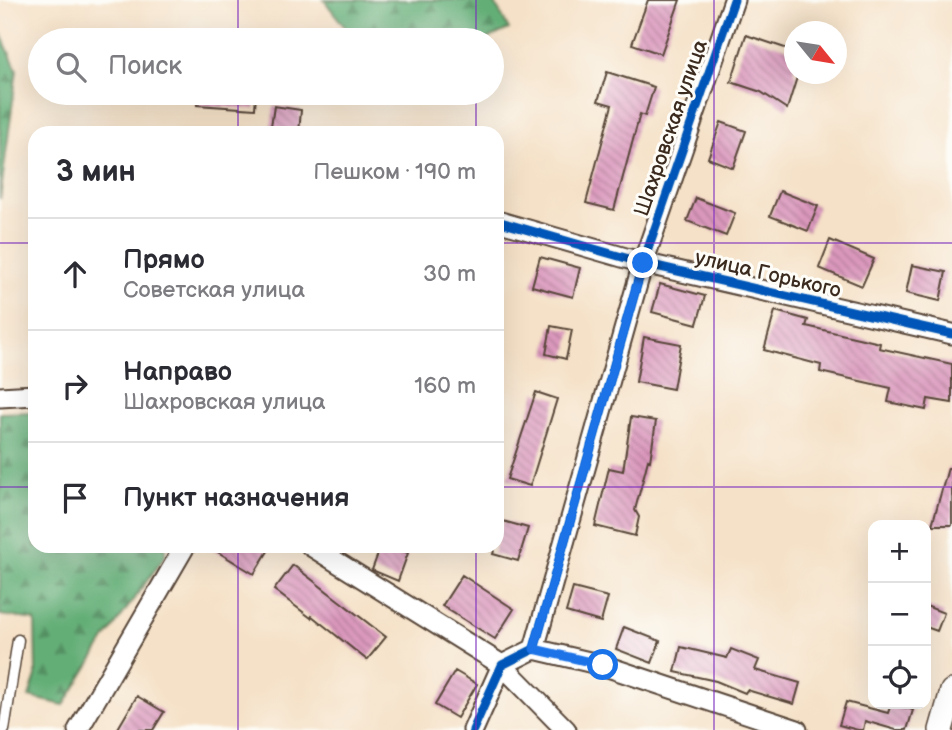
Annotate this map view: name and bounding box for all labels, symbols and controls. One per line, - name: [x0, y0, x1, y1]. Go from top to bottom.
- north arrow: [784, 21, 847, 84]
- search box: [28, 28, 504, 105]
- street label: Шахровская улица: [629, 36, 713, 220]
- icon: search: [52, 48, 90, 86]
- text: Поиск: [108, 51, 182, 82]
- text: 3 мин: [56, 154, 136, 190]
- text: Пешком · 190 m: [313, 158, 476, 186]
- text: Прямо: [123, 245, 205, 276]
- street label: улица Горького: [693, 245, 843, 303]
- route end: [627, 247, 658, 278]
- icon: ahead: [56, 255, 94, 293]
- text: 30 m: [423, 260, 476, 288]
- text: Советская улица: [123, 276, 305, 304]
- text: Направо: [123, 357, 232, 388]
- icon: right: [56, 367, 94, 405]
- text: 160 m: [414, 372, 476, 400]
- text: Шахровская улица: [123, 388, 326, 416]
- icon: arrive: [56, 479, 94, 517]
- text: Пункт назначения: [123, 483, 349, 514]
- map controls: [868, 520, 931, 709]
- button: +: [868, 520, 931, 583]
- button: −: [868, 583, 931, 646]
- button: locate: [868, 646, 931, 709]
- route start: [587, 649, 618, 680]

